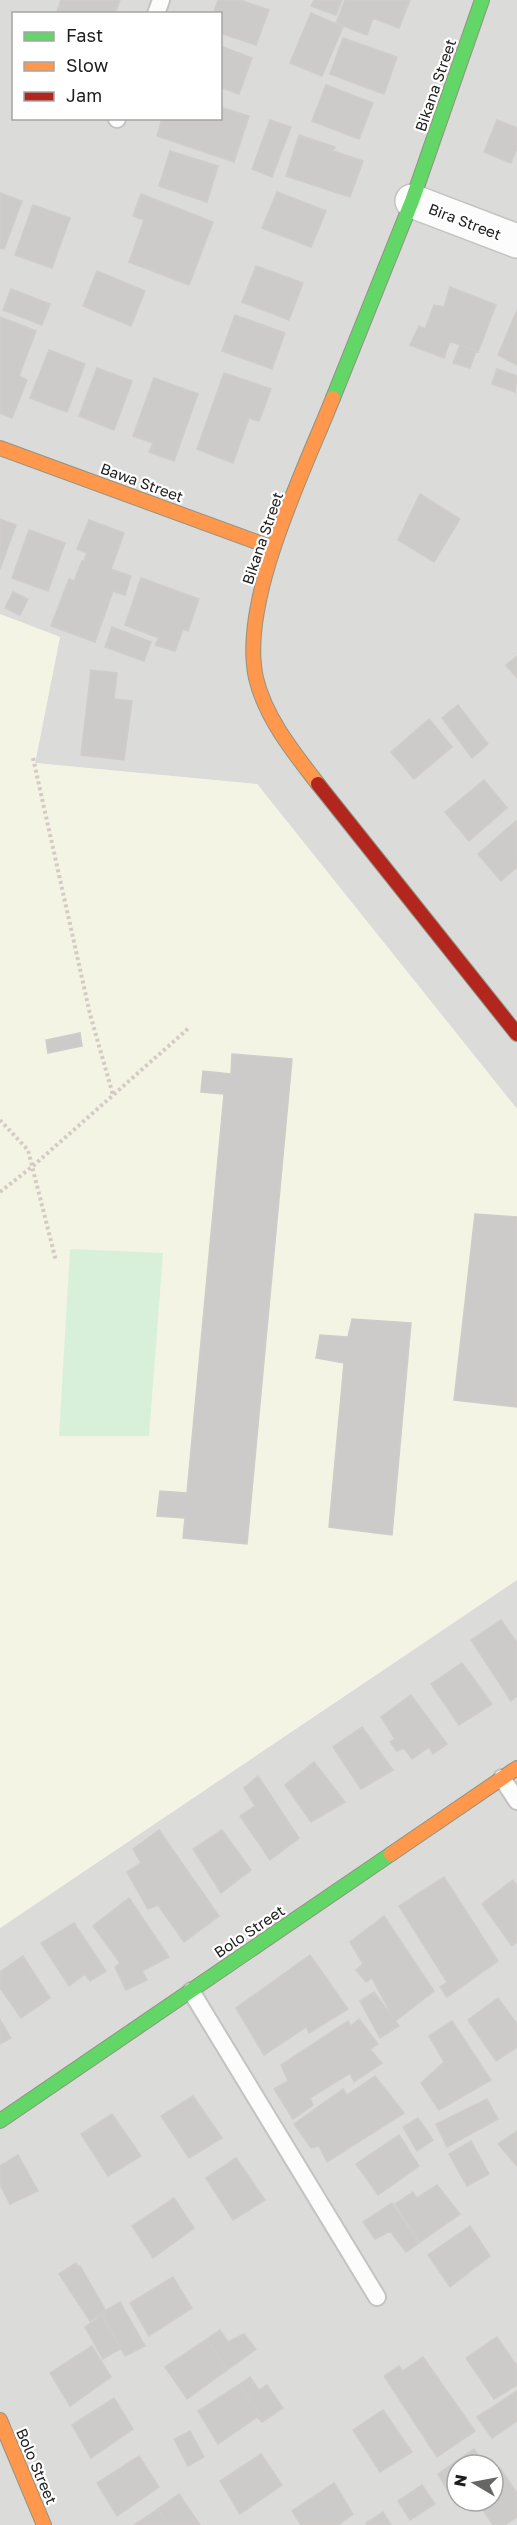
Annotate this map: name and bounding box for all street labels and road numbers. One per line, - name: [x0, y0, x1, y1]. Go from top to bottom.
- street label: Bikana Street: [411, 36, 459, 134]
- street label: Bira Street: [426, 199, 504, 243]
- street label: Bawa Street: [98, 459, 186, 505]
- street label: Bikana Street: [238, 489, 286, 587]
- street label: Bolo Street: [210, 1901, 288, 1961]
- street label: Bolo Street: [13, 2425, 61, 2507]

